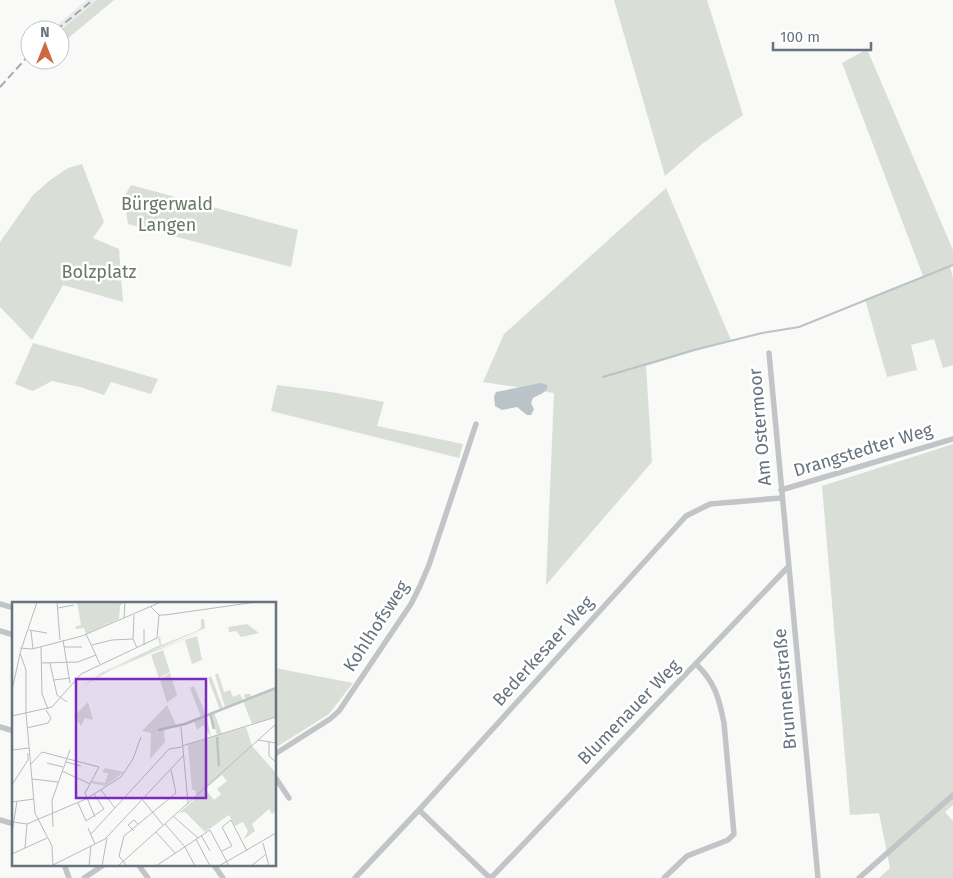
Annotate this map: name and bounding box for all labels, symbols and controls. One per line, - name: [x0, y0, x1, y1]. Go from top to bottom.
- north arrow: [20, 20, 70, 70]
- scale bar: [773, 20, 870, 52]
- text: N: [40, 24, 50, 41]
- text: 100 m: [780, 28, 820, 46]
- park label: Bürgerwald Langen: [121, 193, 213, 236]
- park label: Bolzplatz: [62, 261, 137, 283]
- street label: Am Ostermoor: [744, 367, 776, 487]
- street label: Drangstedter Weg: [791, 418, 936, 482]
- street label: Kohlhofsweg: [338, 576, 414, 676]
- street label: Bederkesaer Weg: [488, 591, 599, 711]
- inset map: [12, 602, 276, 866]
- street label: Brunnenstraße: [769, 628, 801, 750]
- street label: Blumenauer Weg: [573, 654, 685, 769]

